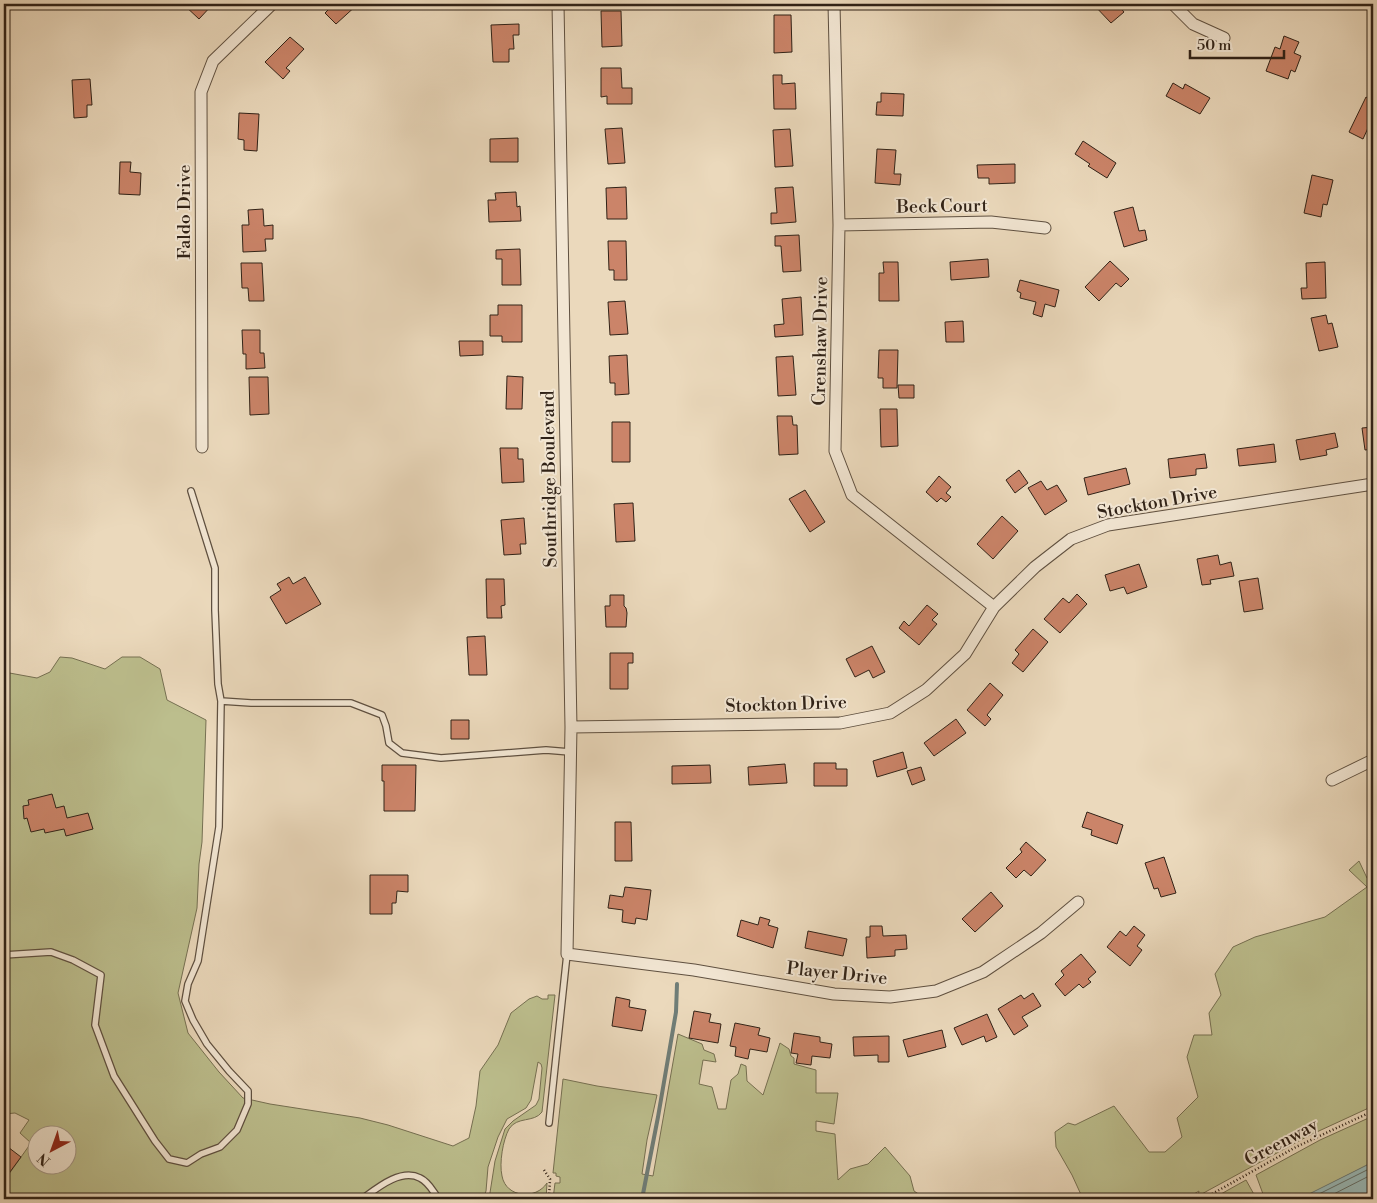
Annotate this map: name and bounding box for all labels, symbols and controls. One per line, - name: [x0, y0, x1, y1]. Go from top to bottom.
- scale bar: [1190, 28, 1283, 60]
- text: 50 m: [1197, 36, 1231, 55]
- street label: Faldo Drive: [173, 164, 196, 260]
- street label: Beck Court: [895, 194, 988, 219]
- street label: Crenshaw Drive: [808, 276, 833, 406]
- street label: Southridge Boulevard: [536, 389, 563, 568]
- street label: Stockton Drive: [1095, 481, 1219, 524]
- street label: Stockton Drive: [725, 691, 847, 718]
- street label: Player Drive: [785, 957, 889, 990]
- street label: Greenway: [1241, 1113, 1322, 1171]
- north arrow: [28, 1126, 78, 1176]
- text: N: [34, 1149, 54, 1169]

